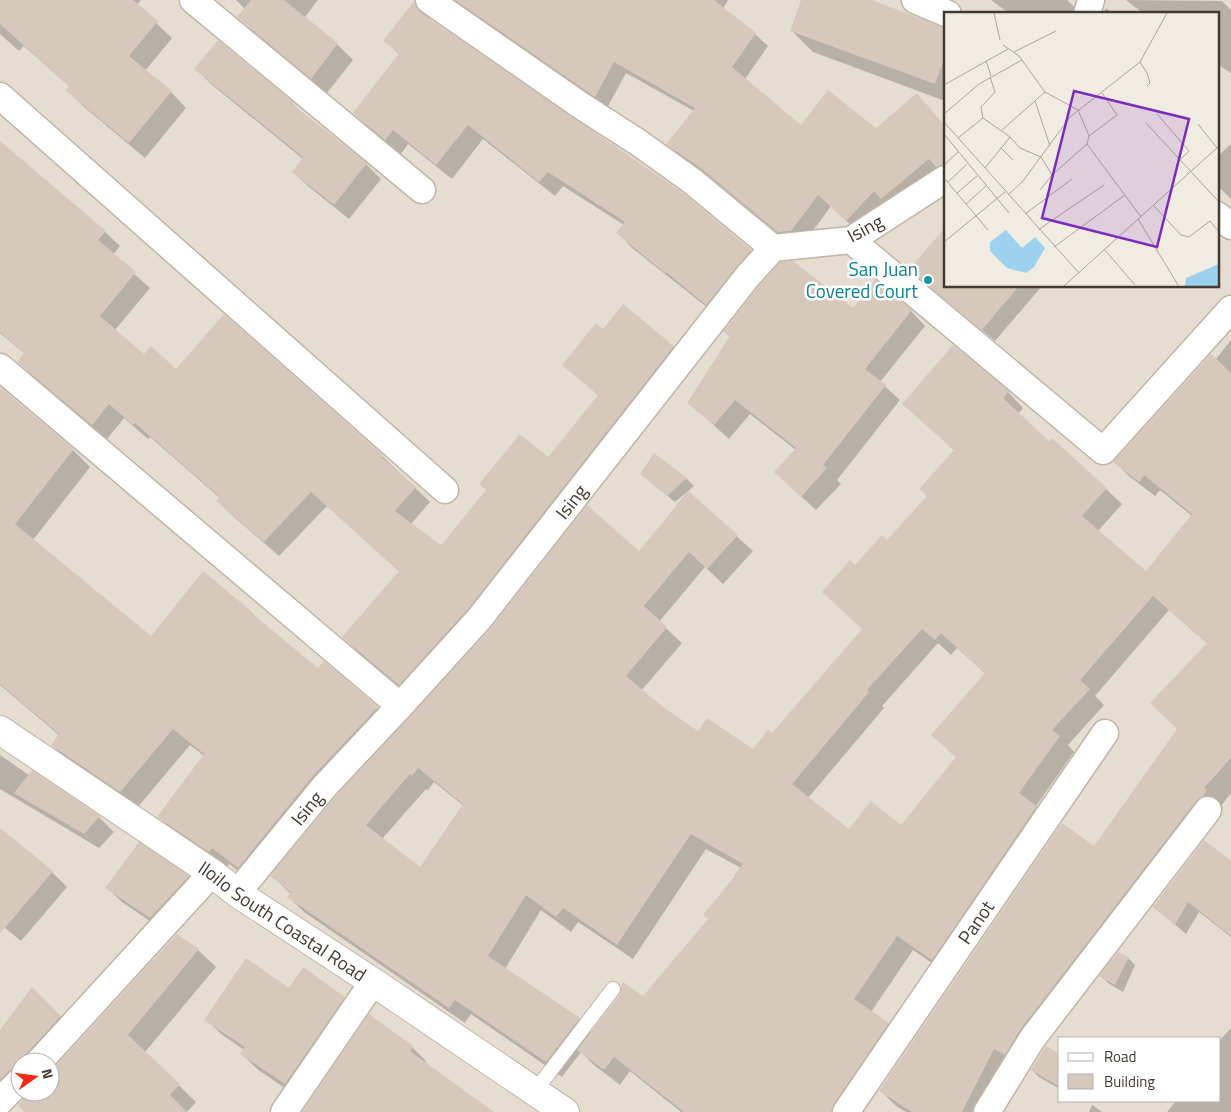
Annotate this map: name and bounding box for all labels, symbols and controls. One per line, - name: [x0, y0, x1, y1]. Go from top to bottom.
- inset map: [944, 12, 1218, 288]
- street label: Ising: [841, 206, 888, 249]
- place label: San Juan Covered Court: [806, 254, 918, 305]
- marker: San Juan Covered Court: [922, 274, 934, 286]
- street label: Ising: [548, 477, 594, 525]
- street label: Ising: [283, 784, 330, 831]
- street label: Iloilo South Coastal Road: [193, 853, 373, 988]
- street label: Panot: [950, 894, 1001, 950]
- legend: [1058, 1037, 1221, 1102]
- text: Road: [1104, 1045, 1136, 1068]
- north arrow: [10, 1052, 60, 1102]
- text: N: [37, 1066, 59, 1081]
- text: Building: [1104, 1070, 1155, 1093]

